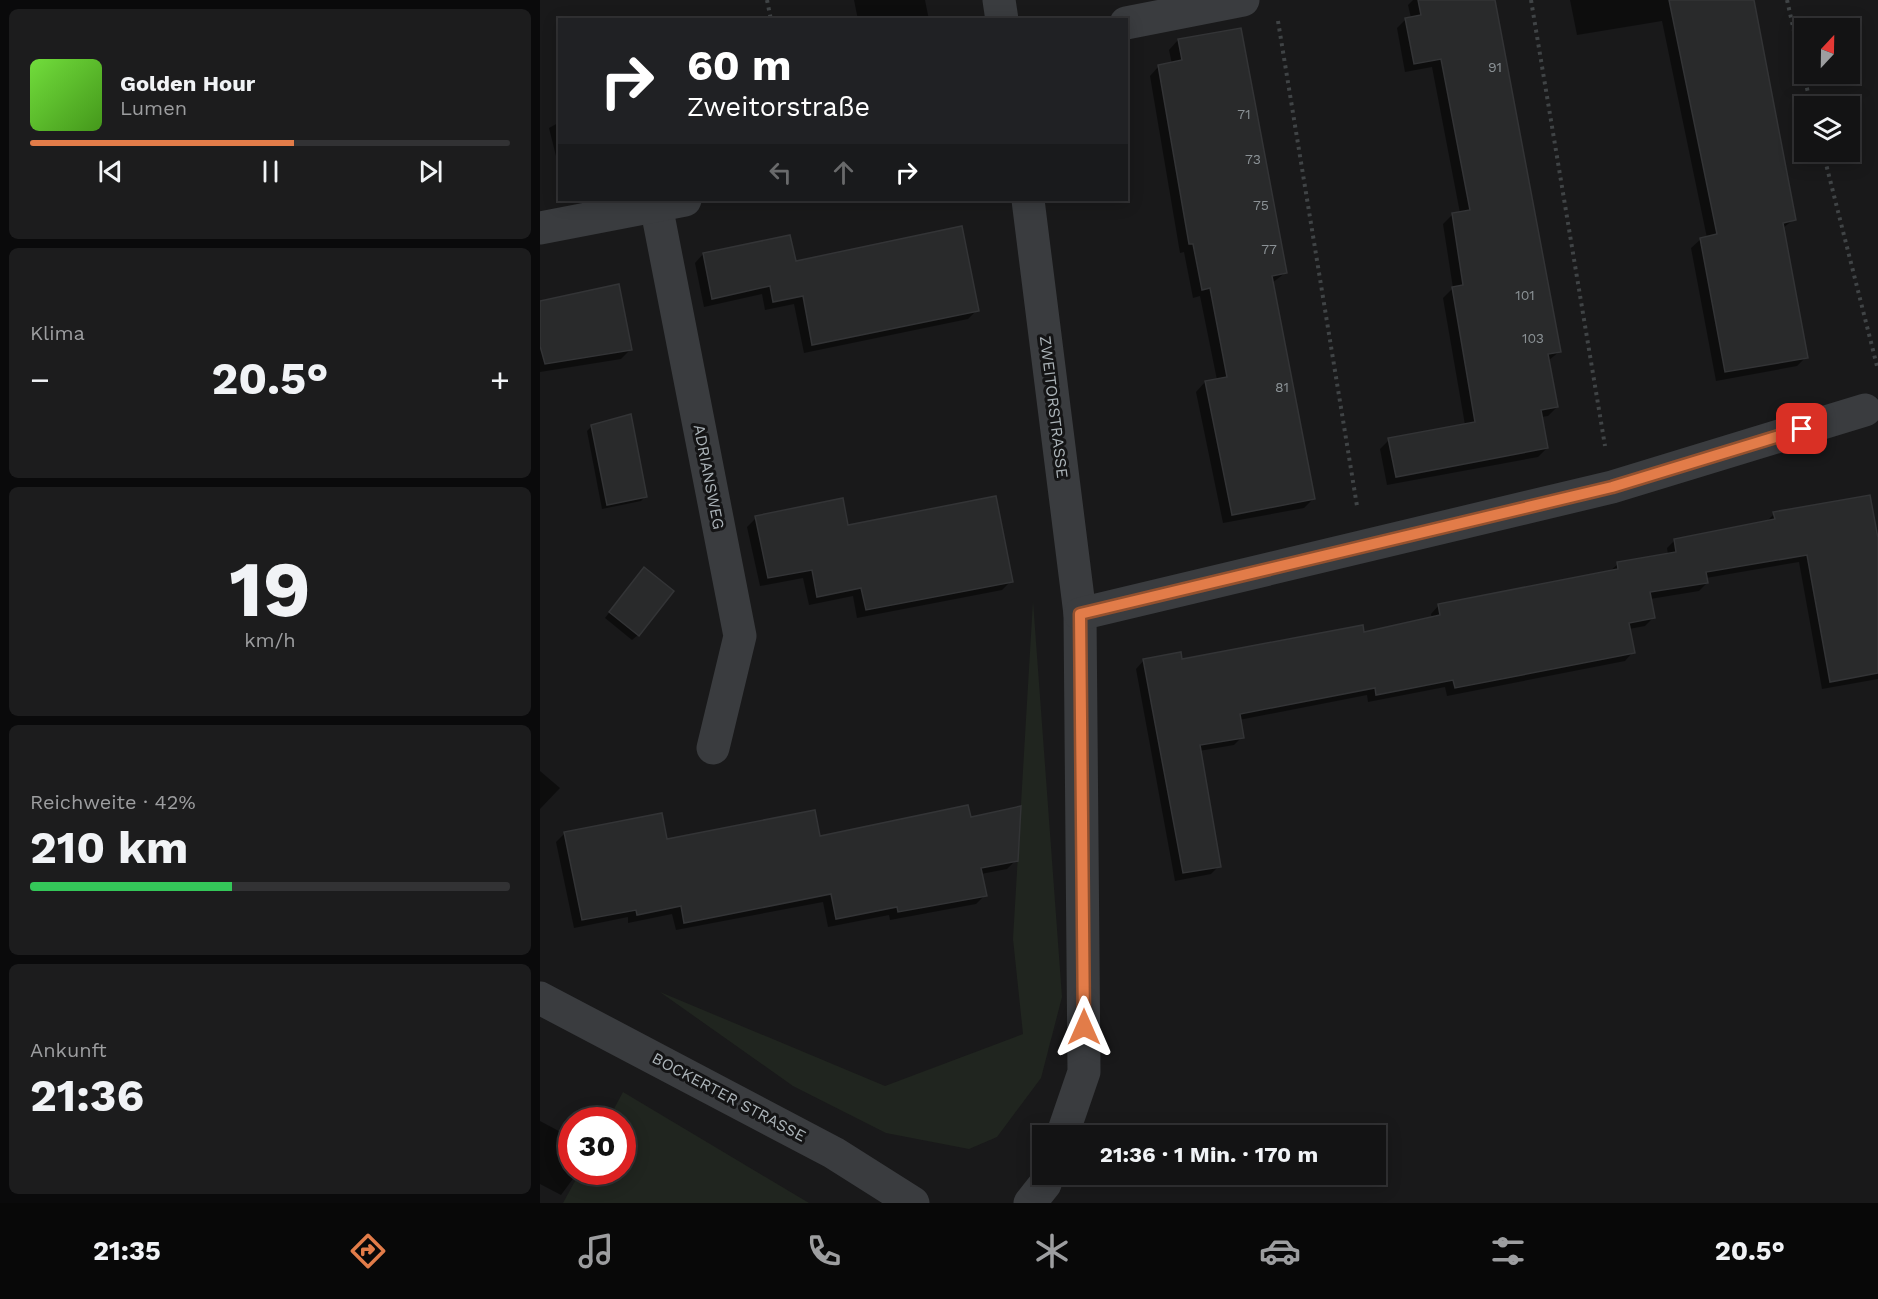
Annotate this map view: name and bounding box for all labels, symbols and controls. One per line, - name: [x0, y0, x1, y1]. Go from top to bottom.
- north arrow: [1794, 18, 1860, 84]
- map controls: [1794, 18, 1860, 162]
- text: 60 m: [687, 41, 791, 90]
- icon: right: [588, 42, 666, 120]
- house number: 91: [1488, 59, 1502, 75]
- text: Golden Hour: [120, 71, 255, 96]
- text: Zweitorstraße: [687, 91, 870, 123]
- text: Lumen: [120, 96, 187, 120]
- button: layers: [1794, 96, 1860, 162]
- house number: 71: [1237, 106, 1251, 122]
- house number: 73: [1245, 151, 1261, 167]
- icon: previous: [94, 155, 127, 188]
- icon: pause: [254, 155, 287, 188]
- icon: next: [414, 155, 447, 188]
- icon: left: [764, 156, 797, 189]
- icon: ahead: [827, 156, 860, 189]
- icon: right: [890, 156, 923, 189]
- house number: 75: [1253, 197, 1269, 213]
- house number: 77: [1261, 241, 1277, 257]
- house number: 101: [1515, 287, 1535, 303]
- text: Klima: [30, 321, 85, 345]
- house number: 103: [1522, 330, 1544, 346]
- street label: ZWEITORSTRASSE: [1036, 335, 1072, 479]
- text: 20.5°: [212, 352, 328, 405]
- text: −: [30, 360, 50, 399]
- text: +: [490, 360, 510, 399]
- house number: 81: [1275, 379, 1289, 395]
- pin: [1776, 403, 1827, 454]
- icon: arrive: [1785, 412, 1818, 445]
- street label: ADRIANSWEG: [689, 423, 729, 531]
- text: 19: [229, 543, 311, 635]
- text: km/h: [244, 628, 296, 652]
- text: Reichweite · 42%: [30, 790, 196, 814]
- text: 210 km: [30, 821, 188, 874]
- position arrow: [1052, 995, 1116, 1059]
- text: Ankunft: [30, 1038, 107, 1062]
- street label: BOCKERTER STRASSE: [649, 1048, 809, 1146]
- text: 21:36: [30, 1069, 144, 1122]
- speed limit sign: 30: [558, 1107, 636, 1185]
- text: 21:36 · 1 Min. · 170 m: [1100, 1142, 1318, 1167]
- icon: directions: [347, 1230, 389, 1272]
- icon: music: [575, 1230, 617, 1272]
- icon: phone: [803, 1230, 845, 1272]
- icon: climate: [1031, 1230, 1073, 1272]
- icon: car: [1259, 1230, 1301, 1272]
- icon: filters: [1487, 1230, 1529, 1272]
- text: 21:35: [93, 1235, 161, 1267]
- text: 20.5°: [1715, 1235, 1785, 1267]

